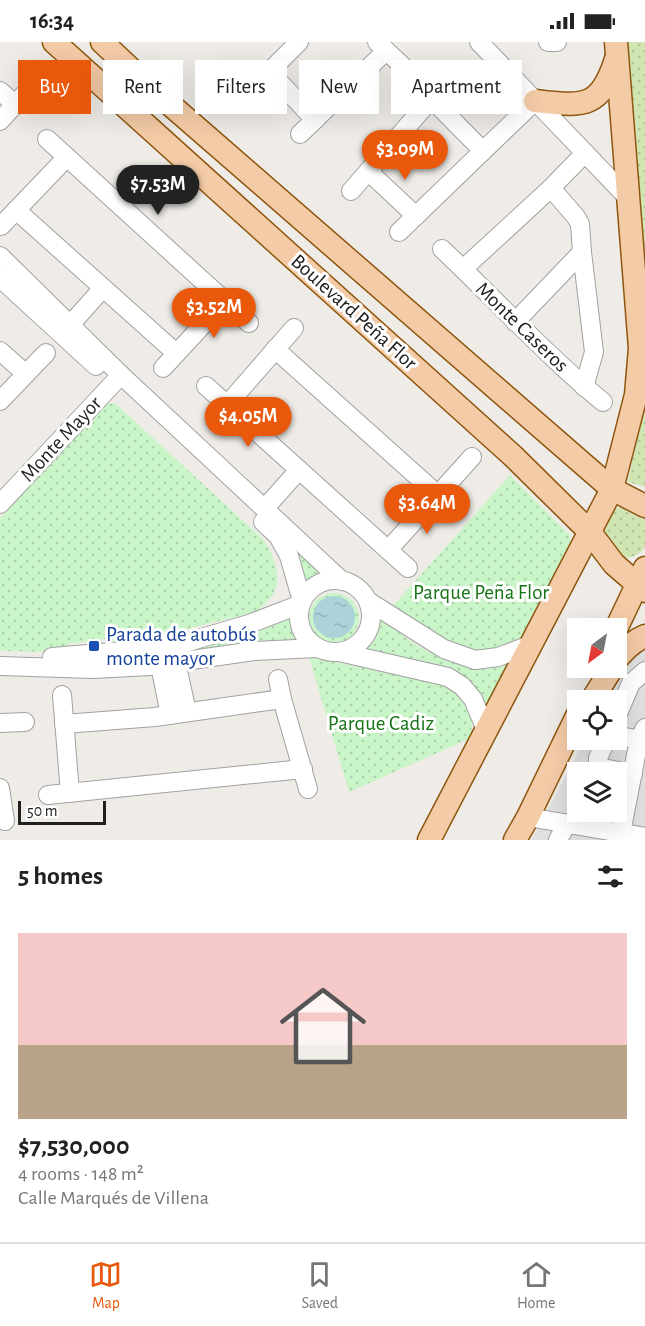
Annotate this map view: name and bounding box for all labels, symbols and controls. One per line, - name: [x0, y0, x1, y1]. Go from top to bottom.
- text: 16:34: [30, 10, 74, 32]
- chip: Buy: [18, 60, 91, 114]
- chip: Rent: [103, 60, 183, 114]
- chip: Filters: [195, 60, 287, 114]
- chip: New: [299, 60, 379, 114]
- chip: Apartment: [391, 60, 522, 114]
- pin: $3.09M: [356, 130, 454, 181]
- text: $3.09M: [376, 139, 434, 159]
- pin: $7.53M: [109, 165, 207, 216]
- text: $7.53M: [130, 174, 186, 194]
- street label: Boulevard Peña Flor: [287, 250, 421, 374]
- street label: Monte Caseros: [472, 278, 572, 376]
- pin: $3.52M: [165, 288, 263, 339]
- text: $3.52M: [186, 297, 242, 317]
- street label: Monte Mayor: [16, 392, 106, 486]
- pin: $4.05M: [199, 397, 297, 448]
- text: $4.05M: [219, 406, 277, 426]
- pin: $3.64M: [378, 484, 476, 535]
- text: $3.64M: [398, 493, 456, 513]
- park label: Parque Peña Flor: [413, 582, 549, 603]
- north arrow: [567, 618, 627, 678]
- map controls: [567, 618, 627, 822]
- place label: Parada de autobús monte mayor: [106, 624, 257, 669]
- marker: Parada de autobús monte mayor: [87, 639, 101, 653]
- button: locate: [567, 690, 627, 750]
- park label: Parque Cadiz: [328, 713, 434, 734]
- button: layers: [567, 762, 627, 822]
- scale bar: [18, 798, 106, 826]
- text: 50 m: [27, 803, 58, 819]
- icon: filters: [594, 860, 627, 893]
- text: 5 homes: [18, 863, 103, 889]
- icon: home: [269, 972, 377, 1080]
- text: $7,530,000: [18, 1133, 129, 1159]
- text: 4 rooms · 148 m²: [18, 1164, 144, 1184]
- text: Calle Marqués de Villena: [18, 1188, 209, 1208]
- tab: Map: [89, 1258, 122, 1313]
- tab: Saved: [301, 1258, 338, 1313]
- tab: Home: [517, 1258, 556, 1313]

